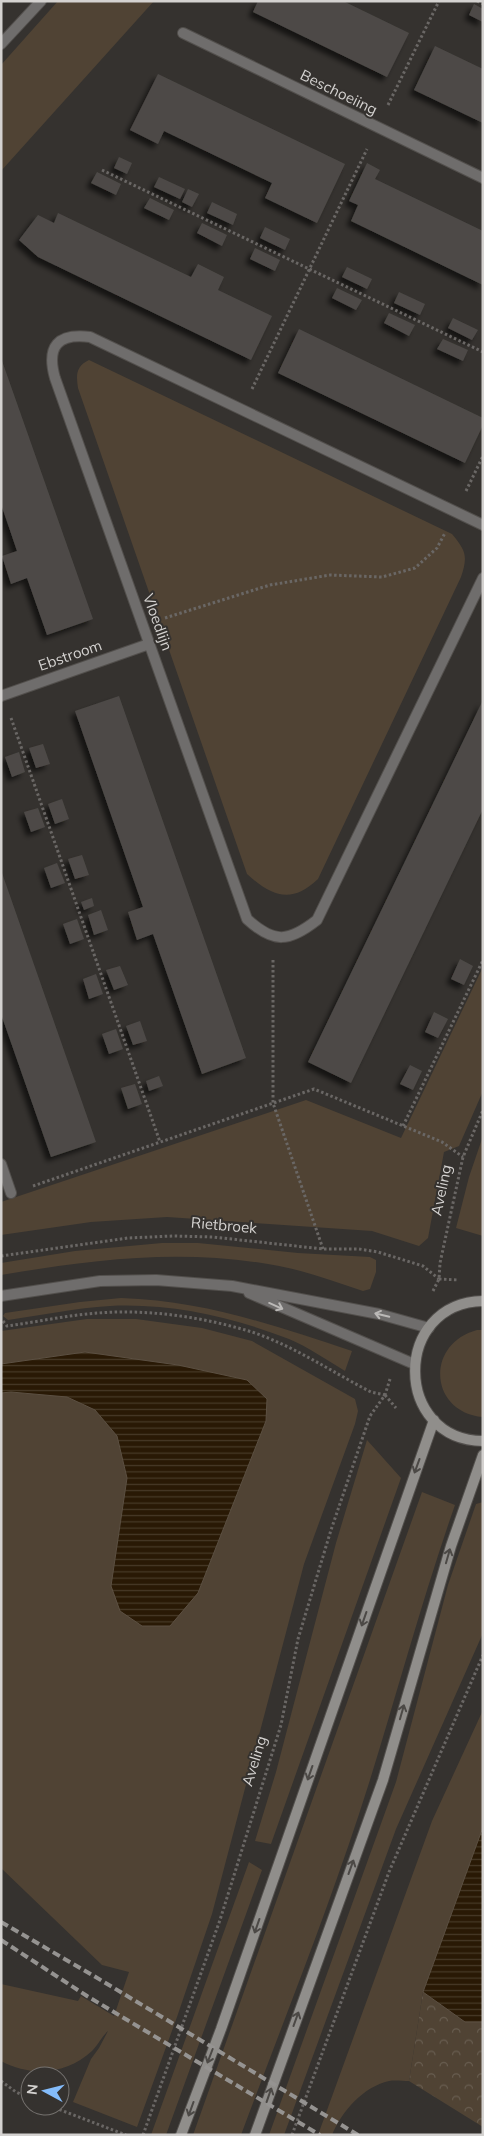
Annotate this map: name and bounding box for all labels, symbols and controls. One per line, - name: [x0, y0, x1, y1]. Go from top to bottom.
- street label: Beschoeiing: [297, 65, 381, 119]
- street label: Vloedlijn: [139, 591, 177, 653]
- street label: Ebstroom: [36, 635, 104, 675]
- street label: Aveling: [426, 1163, 456, 1217]
- street label: Rietbroek: [190, 1213, 258, 1237]
- one-way arrow: [268, 1301, 283, 1311]
- one-way arrow: [374, 1310, 390, 1319]
- one-way arrow: [412, 1457, 421, 1473]
- one-way arrow: [443, 1549, 453, 1565]
- one-way arrow: [358, 1611, 368, 1627]
- one-way arrow: [398, 1705, 408, 1721]
- street label: Aveling: [237, 1734, 271, 1788]
- one-way arrow: [305, 1764, 314, 1780]
- one-way arrow: [347, 1859, 356, 1875]
- one-way arrow: [251, 1918, 261, 1934]
- one-way arrow: [292, 2012, 301, 2028]
- one-way arrow: [205, 2048, 214, 2063]
- north arrow: [20, 2066, 70, 2116]
- text: N: [23, 2083, 42, 2096]
- one-way arrow: [265, 2087, 274, 2103]
- one-way arrow: [186, 2101, 195, 2116]

